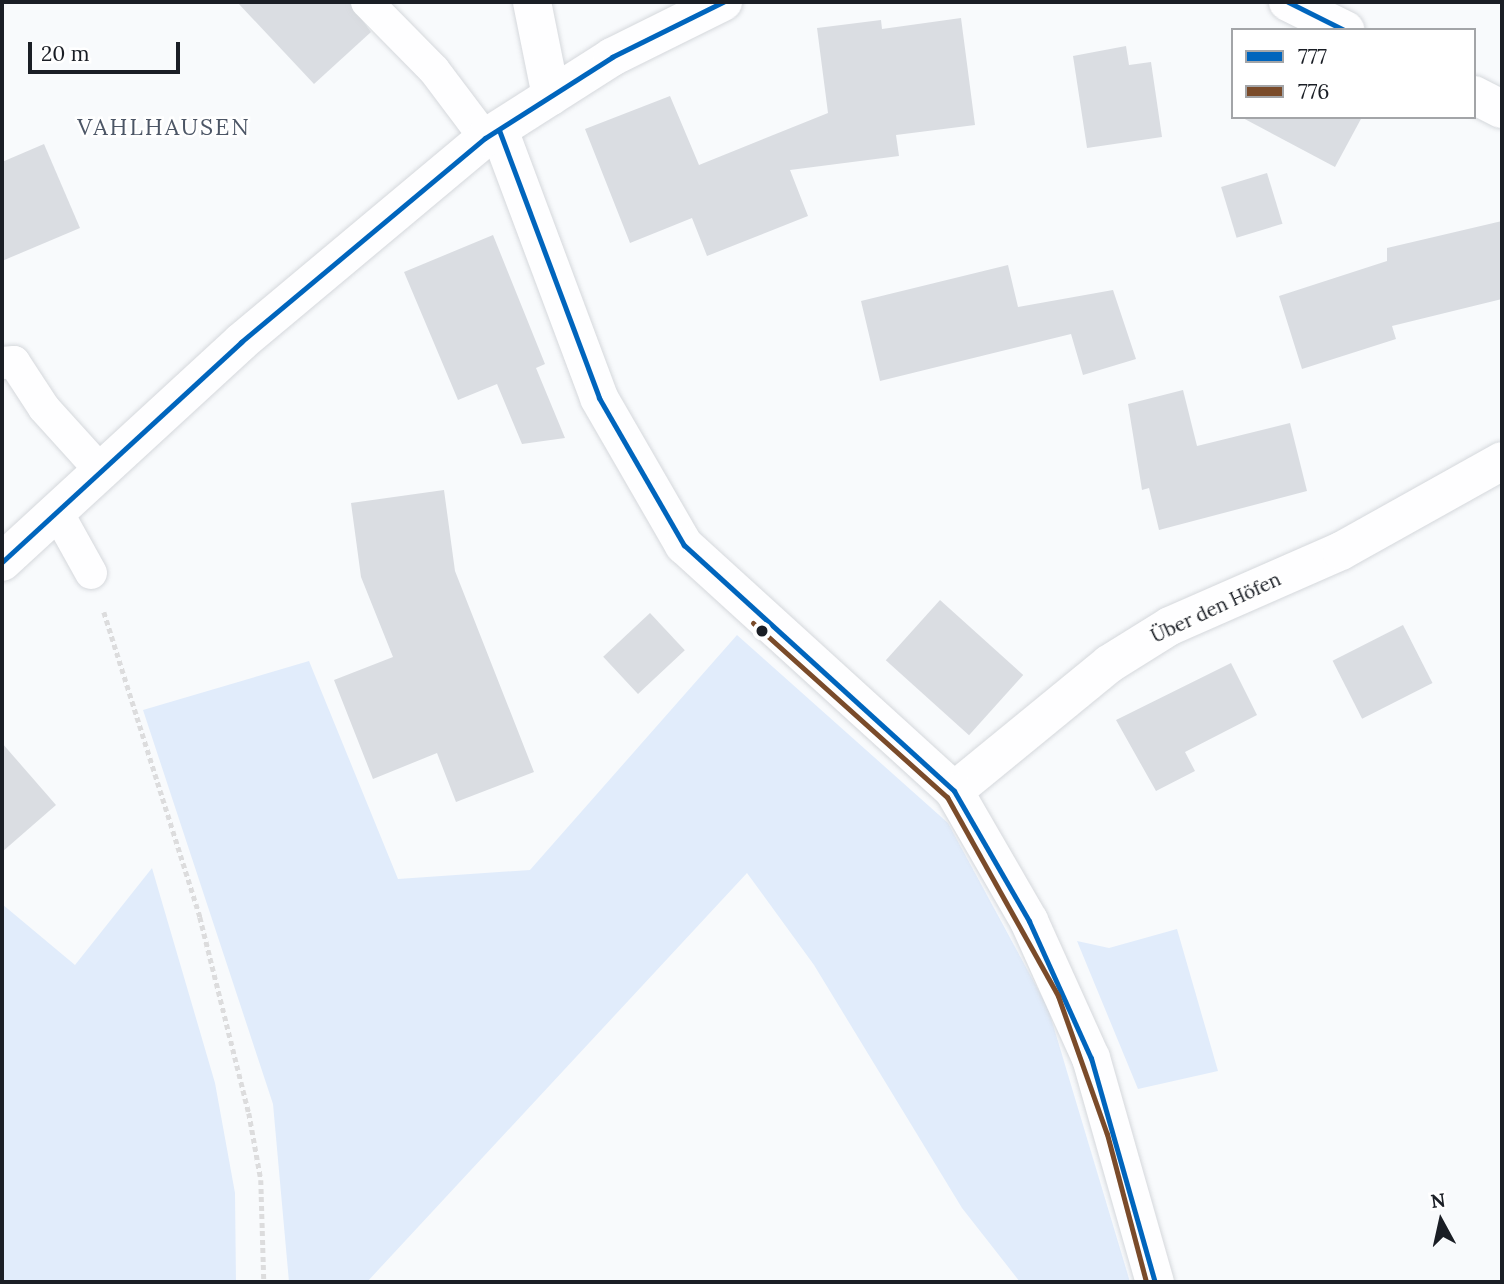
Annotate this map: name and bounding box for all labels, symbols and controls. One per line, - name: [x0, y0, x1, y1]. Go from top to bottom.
- scale bar: [32, 28, 184, 72]
- legend: [1231, 28, 1476, 119]
- text: 20 m: [41, 40, 90, 67]
- text: 777: [1298, 43, 1327, 70]
- text: 776: [1298, 78, 1330, 105]
- district label: VAHLHAUSEN: [78, 113, 250, 141]
- street label: Über den Höfen: [1147, 568, 1285, 648]
- unlabelled marker: [755, 624, 769, 638]
- north arrow: [1406, 1186, 1476, 1256]
- text: N: [1429, 1187, 1447, 1213]

